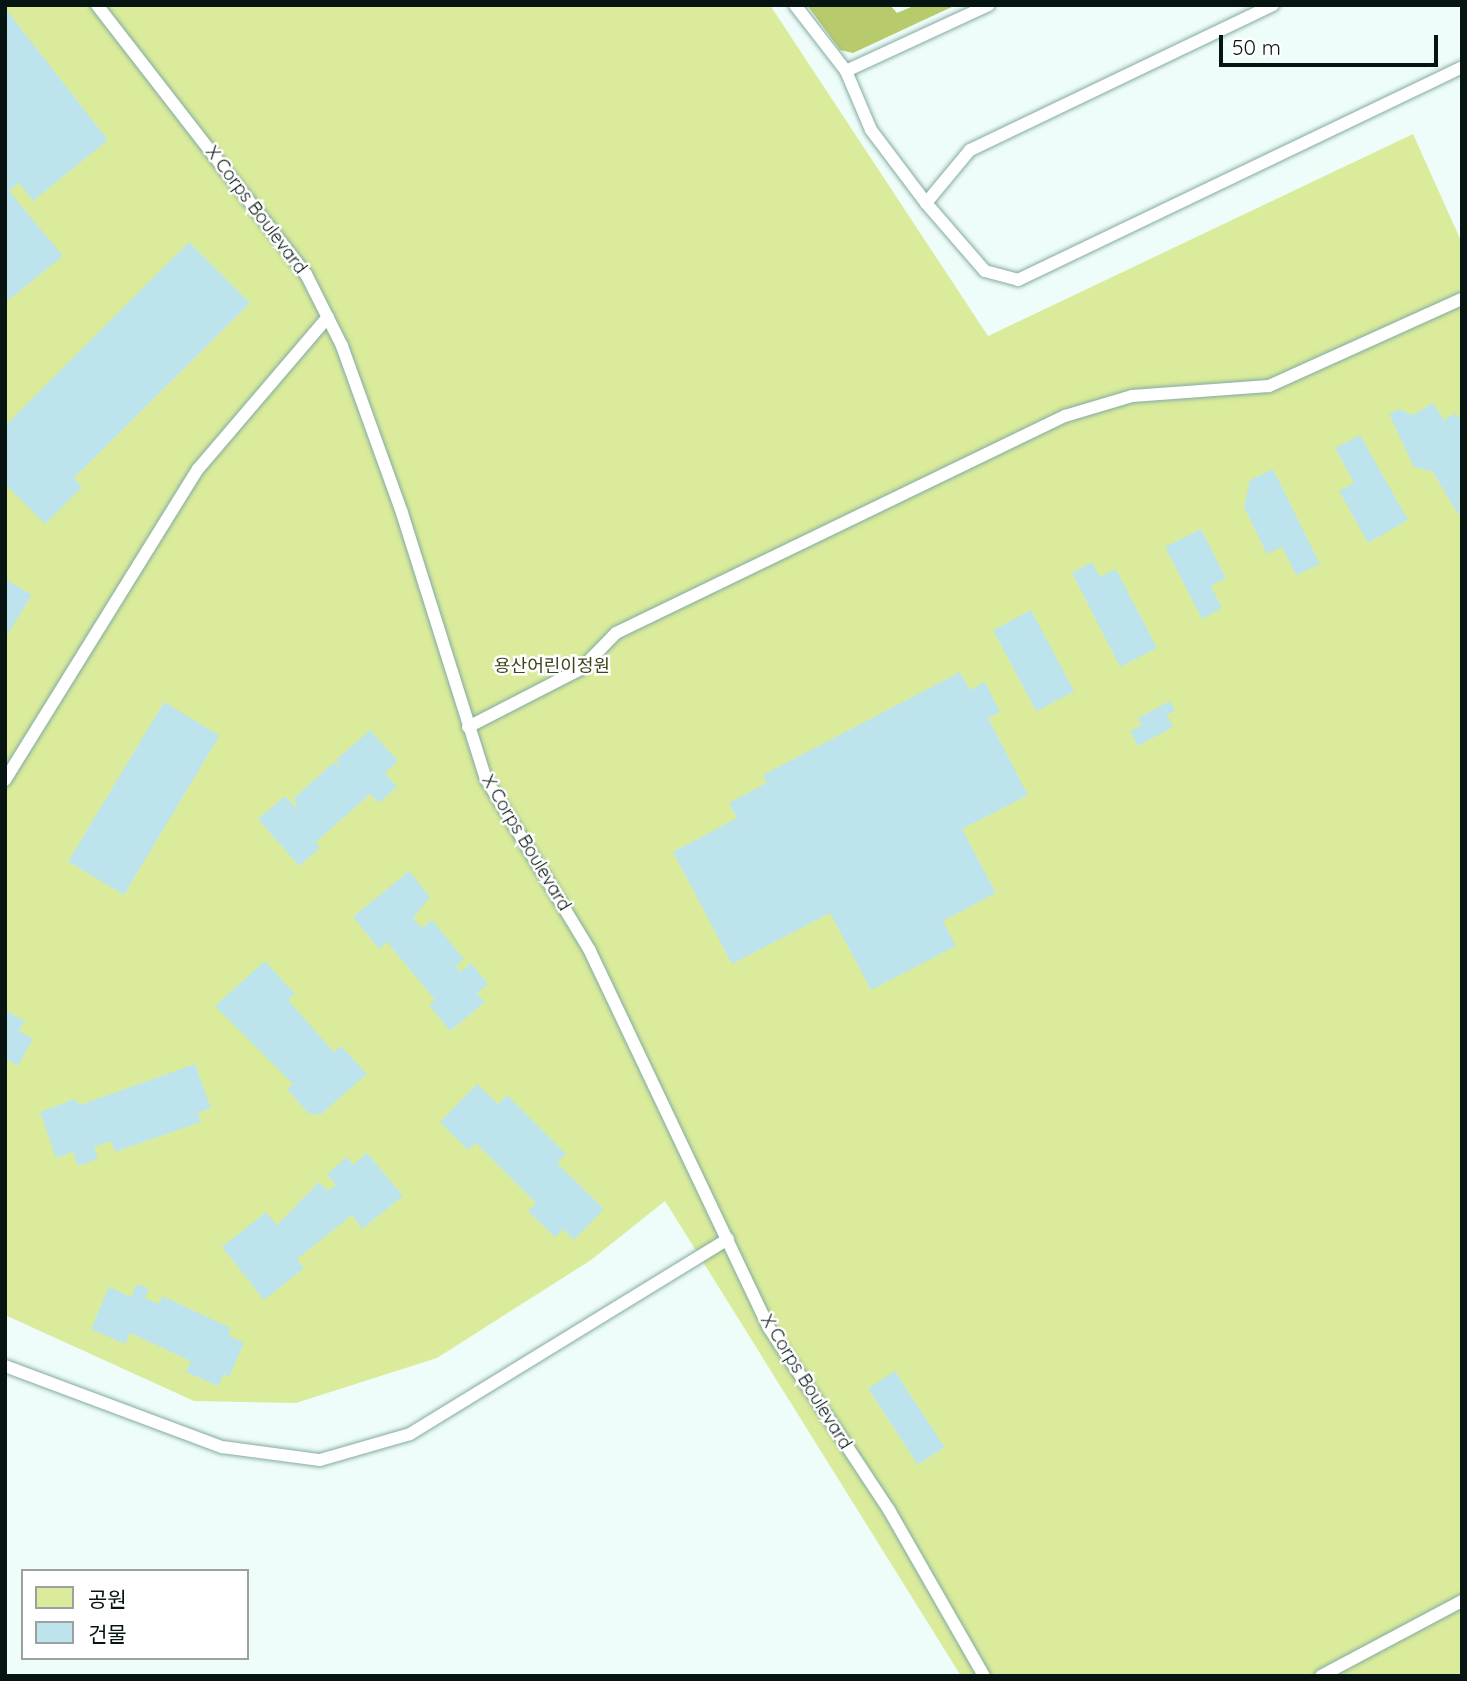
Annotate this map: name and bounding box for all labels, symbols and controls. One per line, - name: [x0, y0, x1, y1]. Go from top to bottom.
- scale bar: [1222, 21, 1441, 65]
- text: 50 m: [1232, 34, 1281, 60]
- street label: X Corps Boulevard: [201, 142, 311, 278]
- park label: 용산어린이정원: [494, 655, 610, 677]
- street label: X Corps Boulevard: [477, 771, 575, 915]
- street label: X Corps Boulevard: [756, 1311, 856, 1453]
- legend: [21, 1569, 248, 1660]
- text: 공원: [88, 1586, 127, 1612]
- text: 건물: [88, 1621, 127, 1647]

